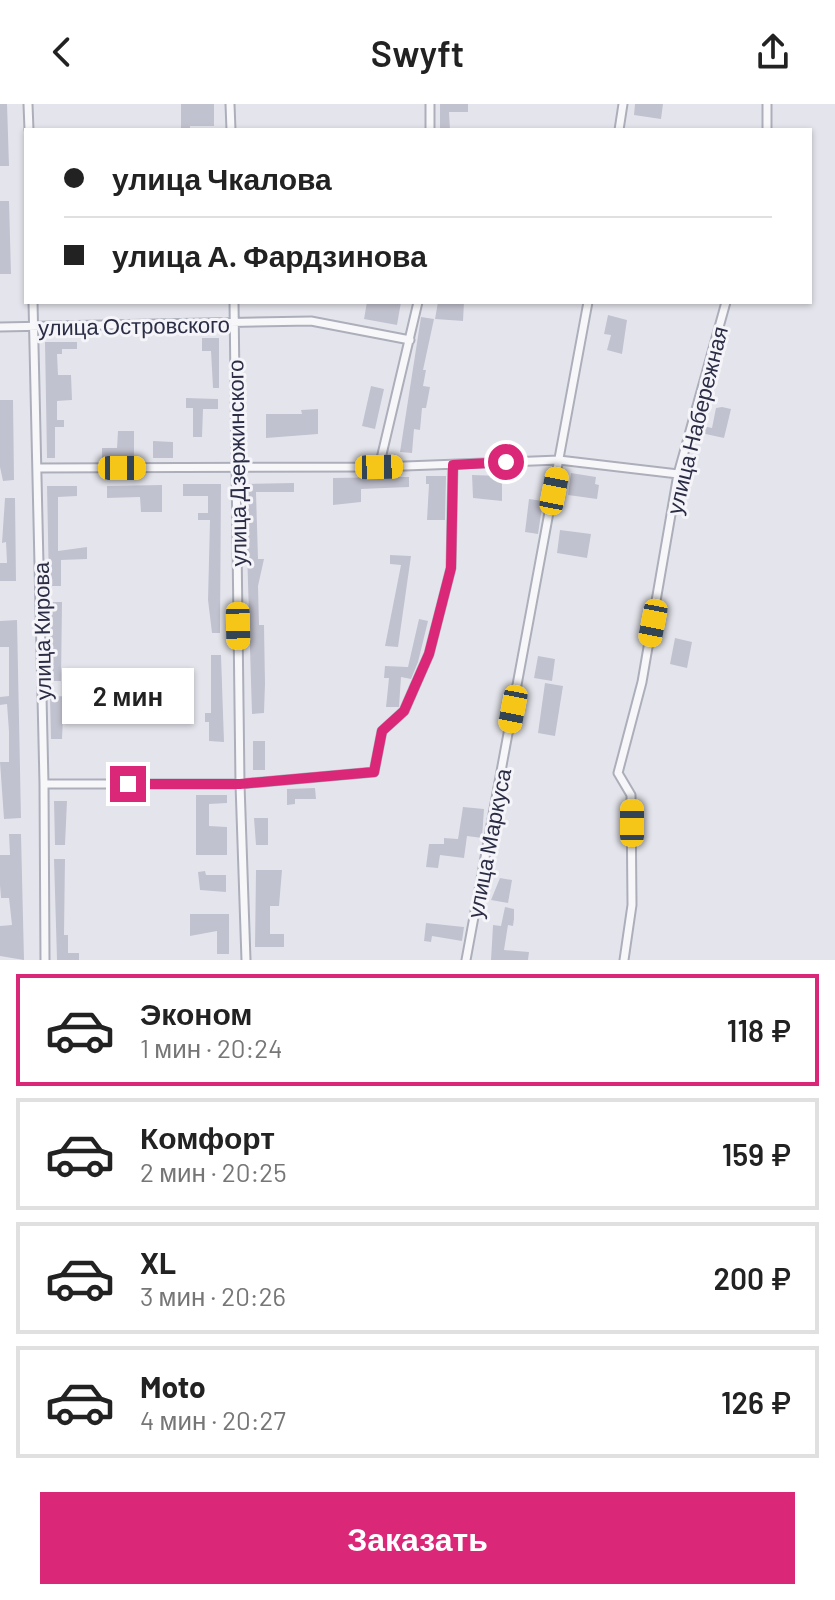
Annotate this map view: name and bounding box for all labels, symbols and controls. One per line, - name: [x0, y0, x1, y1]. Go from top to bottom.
- icon: back: [40, 30, 84, 74]
- icon: share: [751, 30, 795, 74]
- text: Swyft: [371, 31, 464, 74]
- text: улица Чкалова: [112, 160, 332, 196]
- text: улица А. Фардзинова: [112, 237, 427, 273]
- street label: улица Островского: [38, 310, 230, 341]
- street label: улица Набережная: [660, 323, 733, 517]
- street label: улица Дзержинского: [221, 359, 252, 567]
- route start: [488, 444, 524, 480]
- car: [355, 455, 403, 479]
- car: [98, 456, 146, 480]
- car: [538, 465, 570, 517]
- street label: улица Кирова: [27, 561, 56, 700]
- car: [637, 597, 669, 649]
- car: [226, 602, 250, 650]
- callout: 2 мин: [62, 668, 194, 724]
- text: 2 мин: [93, 680, 163, 711]
- car: [497, 683, 529, 735]
- street label: улица Маркуса: [461, 765, 516, 920]
- route end: [110, 766, 146, 802]
- car: [620, 799, 644, 847]
- icon: car: [44, 994, 116, 1066]
- text: Эконом: [140, 995, 253, 1031]
- text: 118 ₽: [727, 1012, 791, 1048]
- text: 1 мин · 20:24: [140, 1032, 283, 1063]
- icon: car: [44, 1118, 116, 1190]
- text: Комфорт: [140, 1119, 275, 1155]
- text: 159 ₽: [722, 1136, 791, 1172]
- text: 2 мин · 20:25: [140, 1156, 287, 1187]
- icon: car: [44, 1242, 116, 1314]
- text: XL: [140, 1244, 176, 1280]
- text: 200 ₽: [713, 1260, 791, 1296]
- text: 3 мин · 20:26: [140, 1280, 286, 1311]
- icon: car: [44, 1366, 116, 1438]
- text: Moto: [140, 1368, 206, 1404]
- text: 126 ₽: [721, 1384, 791, 1420]
- text: 4 мин · 20:27: [140, 1404, 286, 1435]
- button: Заказать: [40, 1492, 795, 1584]

